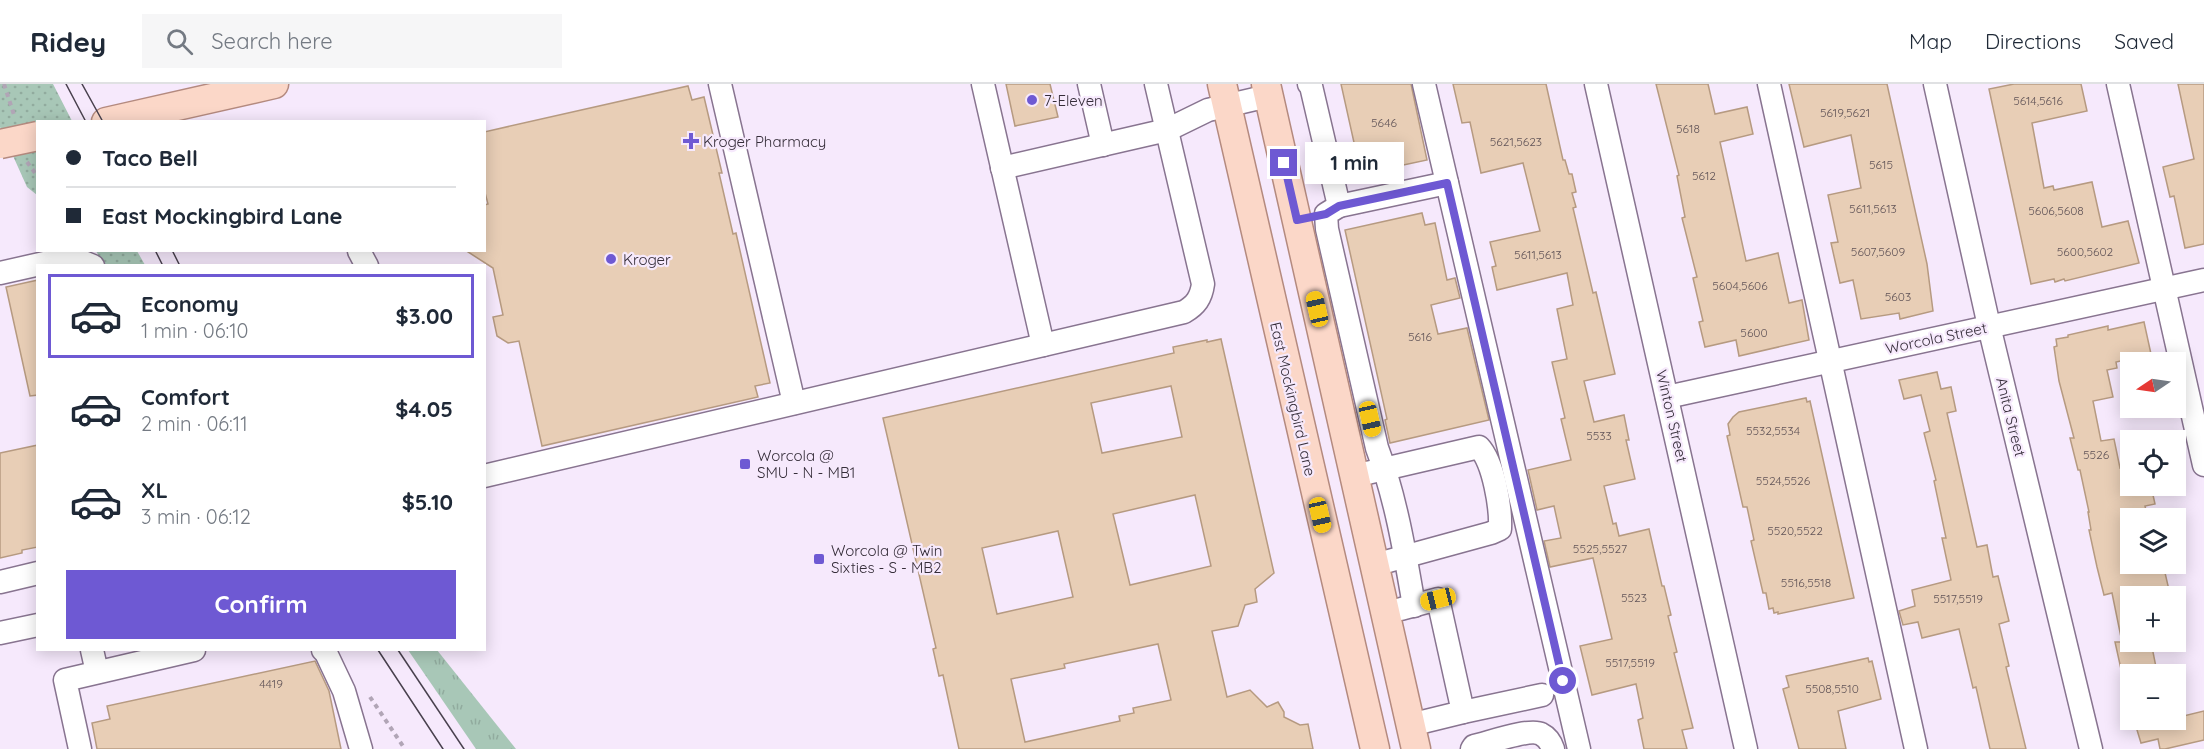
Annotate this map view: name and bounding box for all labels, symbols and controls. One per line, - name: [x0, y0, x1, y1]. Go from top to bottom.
- search box: [142, 14, 562, 68]
- text: Ridey: [30, 24, 106, 59]
- icon: search: [163, 25, 196, 58]
- text: Search here: [211, 27, 333, 55]
- text: Map: [1909, 28, 1952, 54]
- text: Directions: [1985, 28, 2081, 54]
- text: Saved: [2114, 28, 2174, 54]
- place label: 7-Eleven: [1044, 91, 1103, 110]
- marker: 7-Eleven: [1025, 93, 1039, 107]
- house number: 5614,5616: [2013, 93, 2063, 108]
- house number: 5619,5621: [1820, 105, 1870, 120]
- house number: 5646: [1371, 115, 1398, 130]
- house number: 5618: [1676, 121, 1700, 136]
- place label: Kroger Pharmacy: [703, 132, 826, 151]
- marker: Kroger Pharmacy: [684, 134, 698, 148]
- house number: 5621,5623: [1490, 134, 1542, 149]
- callout: 1 min: [1305, 142, 1404, 184]
- text: Taco Bell: [102, 144, 198, 172]
- route end: [1270, 149, 1297, 176]
- text: 1 min: [1330, 150, 1379, 175]
- house number: 5615: [1869, 157, 1893, 172]
- house number: 5612: [1692, 168, 1716, 183]
- house number: 5611,5613: [1849, 201, 1897, 216]
- text: East Mockingbird Lane: [102, 202, 343, 230]
- house number: 5606,5608: [2028, 203, 2084, 218]
- house number: 5607,5609: [1851, 244, 1905, 259]
- house number: 5600,5602: [2057, 244, 2114, 259]
- house number: 5611,5613: [1514, 247, 1562, 262]
- place label: Kroger: [623, 250, 671, 269]
- marker: Kroger: [604, 252, 618, 266]
- house number: 5604,5606: [1712, 278, 1768, 293]
- icon: car: [69, 289, 123, 343]
- car: [1304, 289, 1330, 329]
- house number: 5603: [1885, 289, 1911, 304]
- text: Economy: [141, 290, 239, 318]
- text: $3.00: [396, 302, 453, 330]
- text: 1 min · 06:10: [141, 318, 248, 343]
- street label: Worcola Street: [1884, 318, 1988, 358]
- street label: East Mockingbird Lane: [1266, 320, 1320, 478]
- house number: 5600: [1740, 325, 1768, 340]
- house number: 5616: [1408, 329, 1432, 344]
- north arrow: [2120, 352, 2186, 418]
- map controls: [2120, 352, 2186, 730]
- street label: Winton Street: [1652, 368, 1692, 464]
- street label: Anita Street: [1992, 375, 2030, 459]
- icon: car: [69, 382, 123, 436]
- text: Comfort: [141, 383, 230, 411]
- text: $4.05: [395, 395, 453, 423]
- car: [1357, 399, 1383, 439]
- text: 2 min · 06:11: [141, 411, 248, 436]
- house number: 5532,5534: [1746, 423, 1800, 438]
- house number: 5533: [1586, 428, 1612, 443]
- button: locate: [2120, 430, 2186, 496]
- place label: Worcola @ SMU - N - MB1: [757, 446, 855, 482]
- house number: 5526: [2083, 447, 2110, 462]
- marker: Worcola @ SMU - N - MB1: [738, 457, 752, 471]
- house number: 5524,5526: [1756, 473, 1811, 488]
- icon: car: [69, 475, 123, 529]
- text: XL: [141, 476, 168, 504]
- text: $5.10: [402, 488, 453, 516]
- car: [1307, 495, 1333, 535]
- text: 3 min · 06:12: [141, 504, 251, 529]
- button: layers: [2120, 508, 2186, 574]
- house number: 5520,5522: [1767, 523, 1823, 538]
- place label: Worcola @ Twin Sixties - S - MB2: [831, 541, 942, 577]
- house number: 5525,5527: [1573, 541, 1627, 556]
- marker: Worcola @ Twin Sixties - S - MB2: [812, 552, 826, 566]
- button: Confirm: [66, 570, 456, 639]
- house number: 5516,5518: [1781, 575, 1831, 590]
- car: [1418, 586, 1458, 612]
- button: +: [2120, 586, 2186, 652]
- house number: 5523: [1621, 590, 1647, 605]
- house number: 5517,5519: [1933, 591, 1983, 606]
- house number: 5517,5519: [1605, 655, 1655, 670]
- button: −: [2120, 664, 2186, 730]
- route start: [1549, 667, 1576, 694]
- house number: 4419: [259, 676, 283, 691]
- house number: 5508,5510: [1805, 681, 1859, 696]

